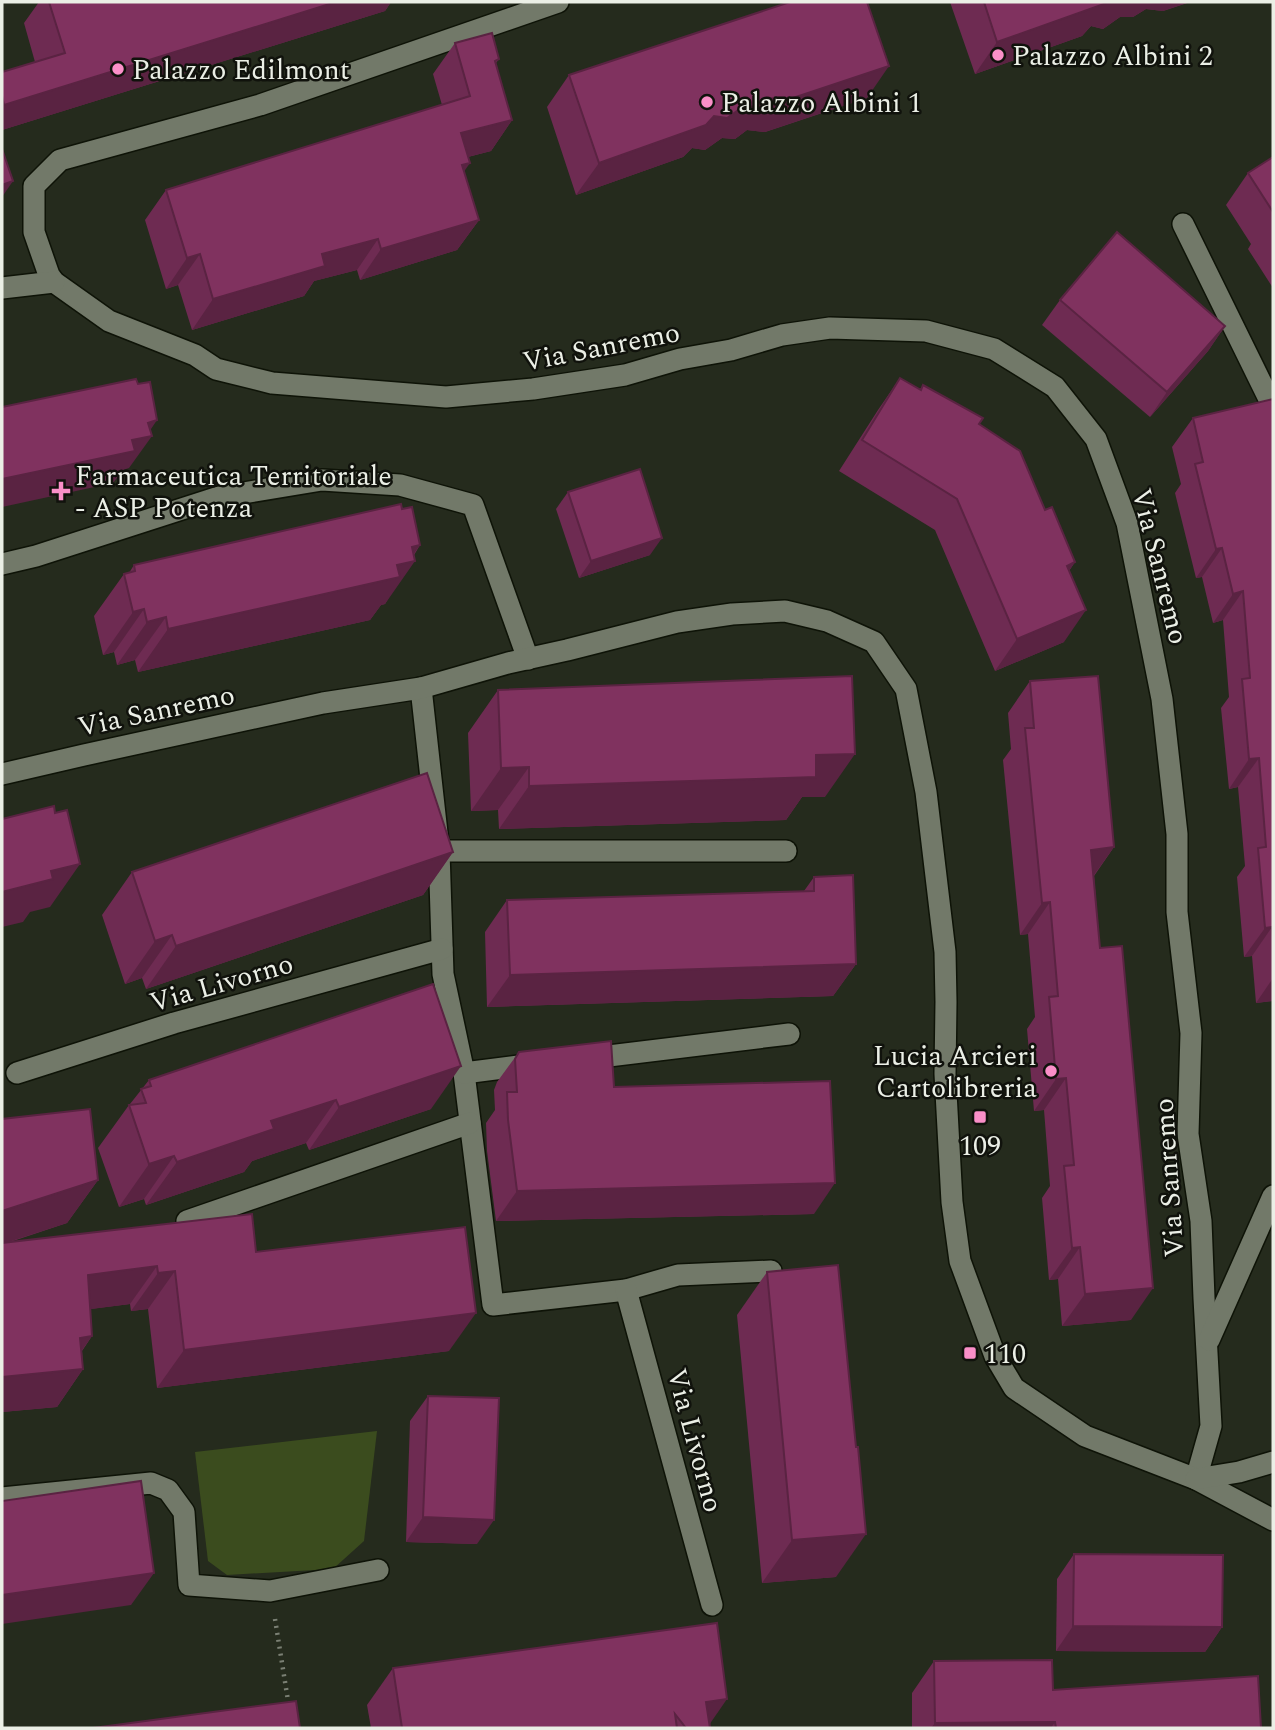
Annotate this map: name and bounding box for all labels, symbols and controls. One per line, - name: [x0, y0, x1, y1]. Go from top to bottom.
- place label: Palazzo Albini 2: [1012, 35, 1213, 78]
- marker: Palazzo Albini 2: [990, 47, 1006, 63]
- place label: Palazzo Edilmont: [132, 49, 350, 92]
- marker: Palazzo Edilmont: [110, 61, 126, 77]
- place label: Palazzo Albini 1: [721, 82, 922, 125]
- marker: Palazzo Albini 1: [699, 94, 715, 110]
- street label: Via Sanremo: [519, 311, 684, 384]
- place label: Farmaceutica Territoriale - ASP Potenza: [75, 455, 392, 530]
- marker: Farmaceutica Territoriale - ASP Potenza: [53, 483, 69, 499]
- street label: Via Sanremo: [1119, 484, 1200, 649]
- street label: Via Sanremo: [74, 674, 239, 749]
- street label: Via Livorno: [144, 942, 298, 1024]
- place label: Lucia Arcieri Cartolibreria: [873, 1035, 1037, 1110]
- marker: Lucia Arcieri Cartolibreria: [1043, 1063, 1059, 1079]
- street label: Via Sanremo: [1142, 1097, 1197, 1259]
- marker: 109: [972, 1109, 988, 1125]
- place label: 109: [959, 1125, 1001, 1168]
- place label: 110: [984, 1333, 1026, 1376]
- marker: 110: [962, 1345, 978, 1361]
- street label: Via Livorno: [655, 1363, 734, 1517]

